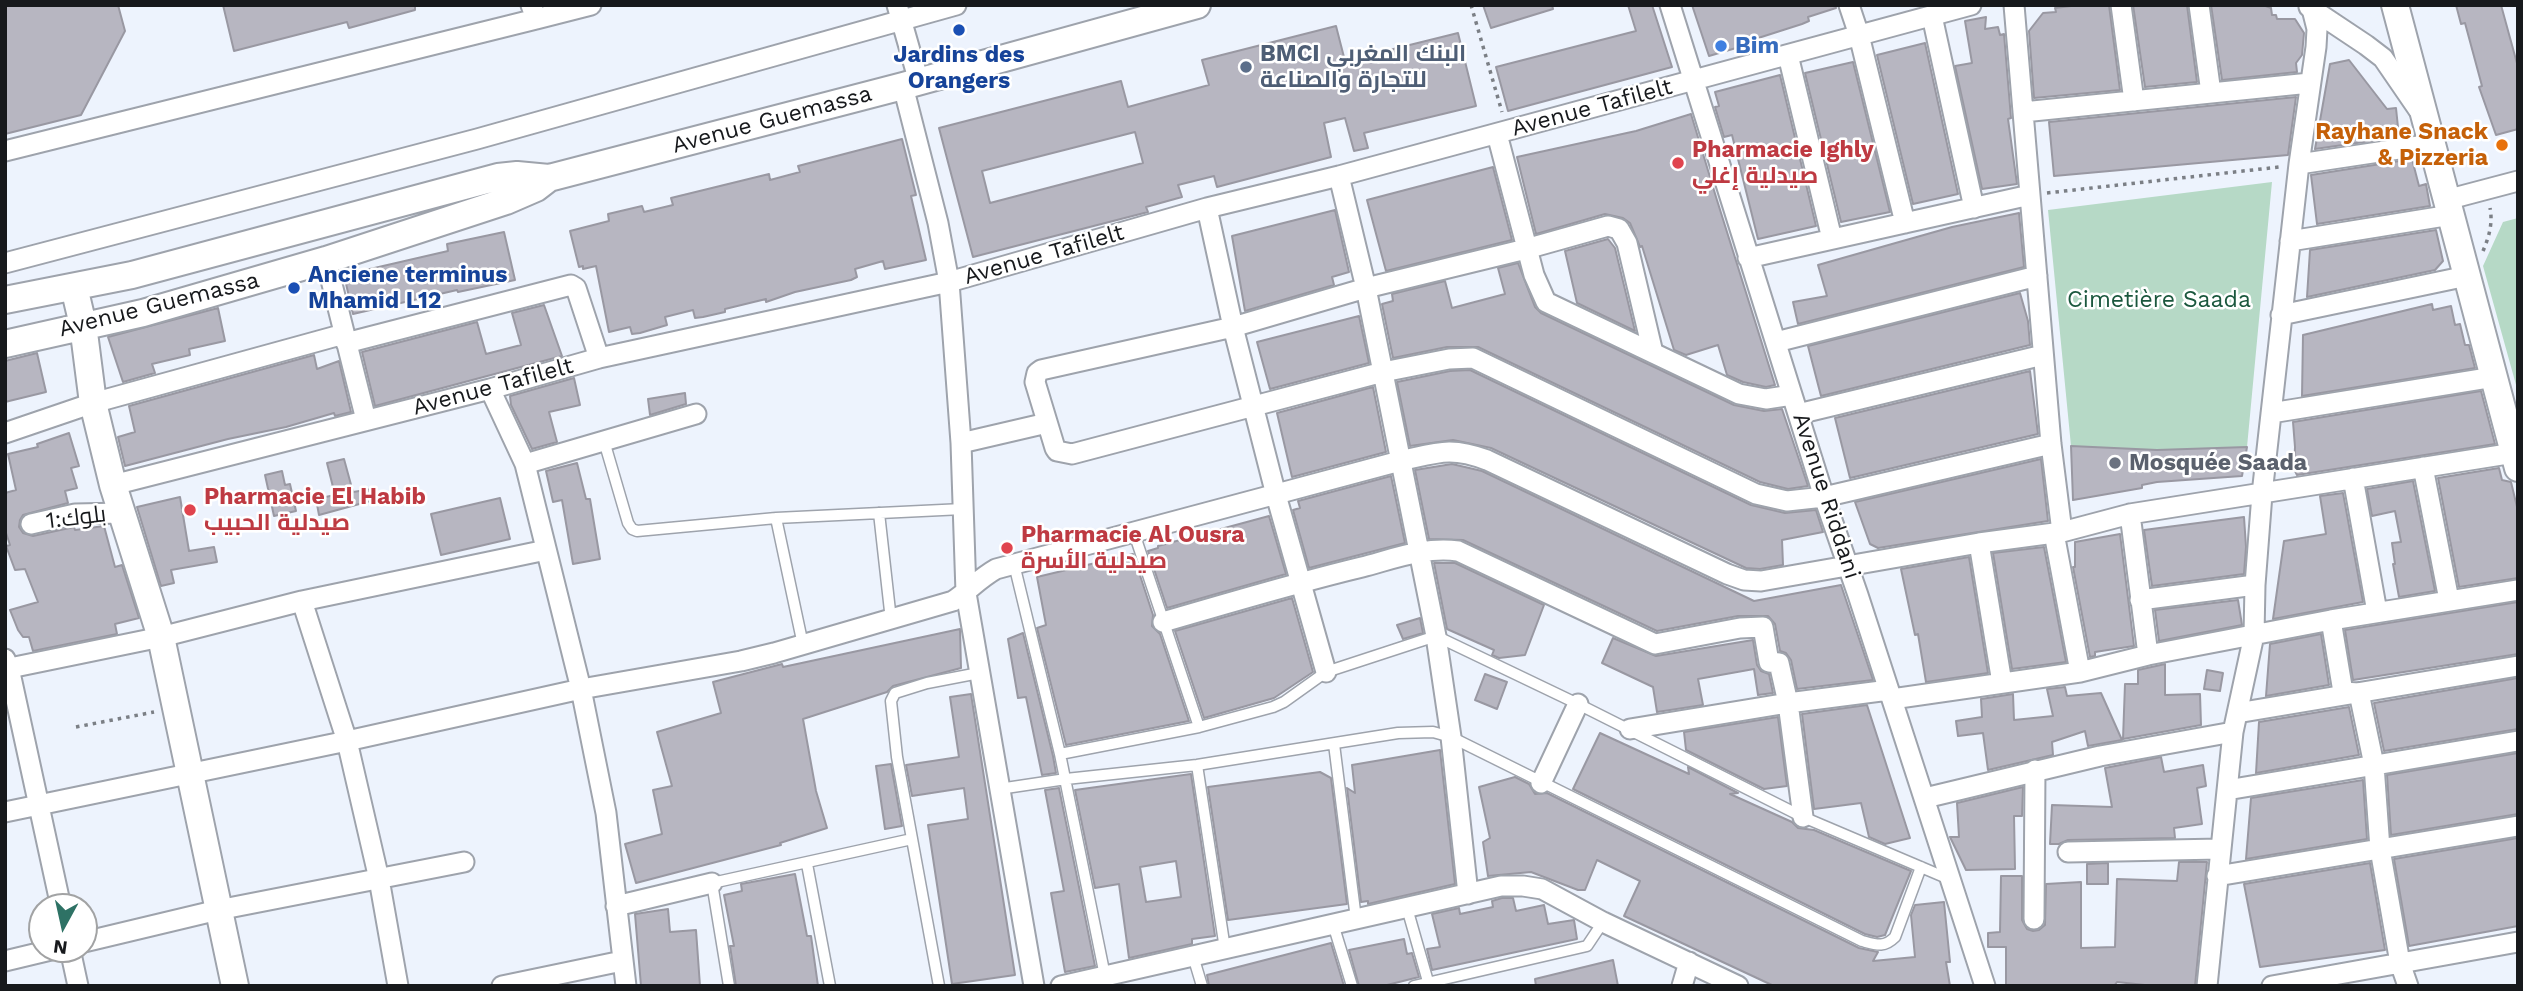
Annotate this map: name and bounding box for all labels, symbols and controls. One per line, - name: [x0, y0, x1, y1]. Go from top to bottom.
- marker: Jardins des Orangers: [951, 22, 967, 38]
- place label: Bim: [1735, 32, 1779, 60]
- marker: Bim: [1713, 38, 1729, 54]
- place label: BMCI البنك المغربي للتجارة والصناعة: [1260, 40, 1466, 94]
- place label: Jardins des Orangers: [893, 41, 1025, 95]
- marker: BMCI البنك المغربي للتجارة والصناعة: [1238, 59, 1254, 75]
- street label: Avenue Tafilelt: [1509, 73, 1675, 143]
- street label: Avenue Guemassa: [669, 80, 875, 160]
- place label: Rayhane Snack & Pizzeria: [2315, 118, 2488, 172]
- place label: Pharmacie Ighly صيدلية إغلي: [1692, 136, 1874, 190]
- marker: Rayhane Snack & Pizzeria: [2494, 137, 2510, 153]
- marker: Pharmacie Ighly صيدلية إغلي: [1670, 155, 1686, 171]
- street label: Avenue Tafilelt: [961, 219, 1127, 291]
- place label: Anciene terminus Mhamid L12: [308, 261, 507, 315]
- street label: Avenue Guemassa: [56, 267, 262, 343]
- marker: Anciene terminus Mhamid L12: [286, 280, 302, 296]
- park label: Cimetière Saada: [2067, 286, 2251, 314]
- street label: Avenue Tafilelt: [410, 352, 576, 422]
- street label: Avenue Riddani: [1786, 410, 1866, 582]
- place label: Mosquée Saada: [2129, 449, 2307, 477]
- marker: Mosquée Saada: [2107, 455, 2123, 471]
- place label: Pharmacie El Habib صيدلية الحبيب: [204, 483, 426, 537]
- street label: بلوك:1: [44, 501, 108, 535]
- marker: Pharmacie El Habib صيدلية الحبيب: [182, 502, 198, 518]
- place label: Pharmacie Al Ousra صيدلية الأسرة: [1021, 521, 1245, 575]
- marker: Pharmacie Al Ousra صيدلية الأسرة: [999, 540, 1015, 556]
- north arrow: [28, 893, 98, 963]
- text: N: [52, 935, 69, 960]

